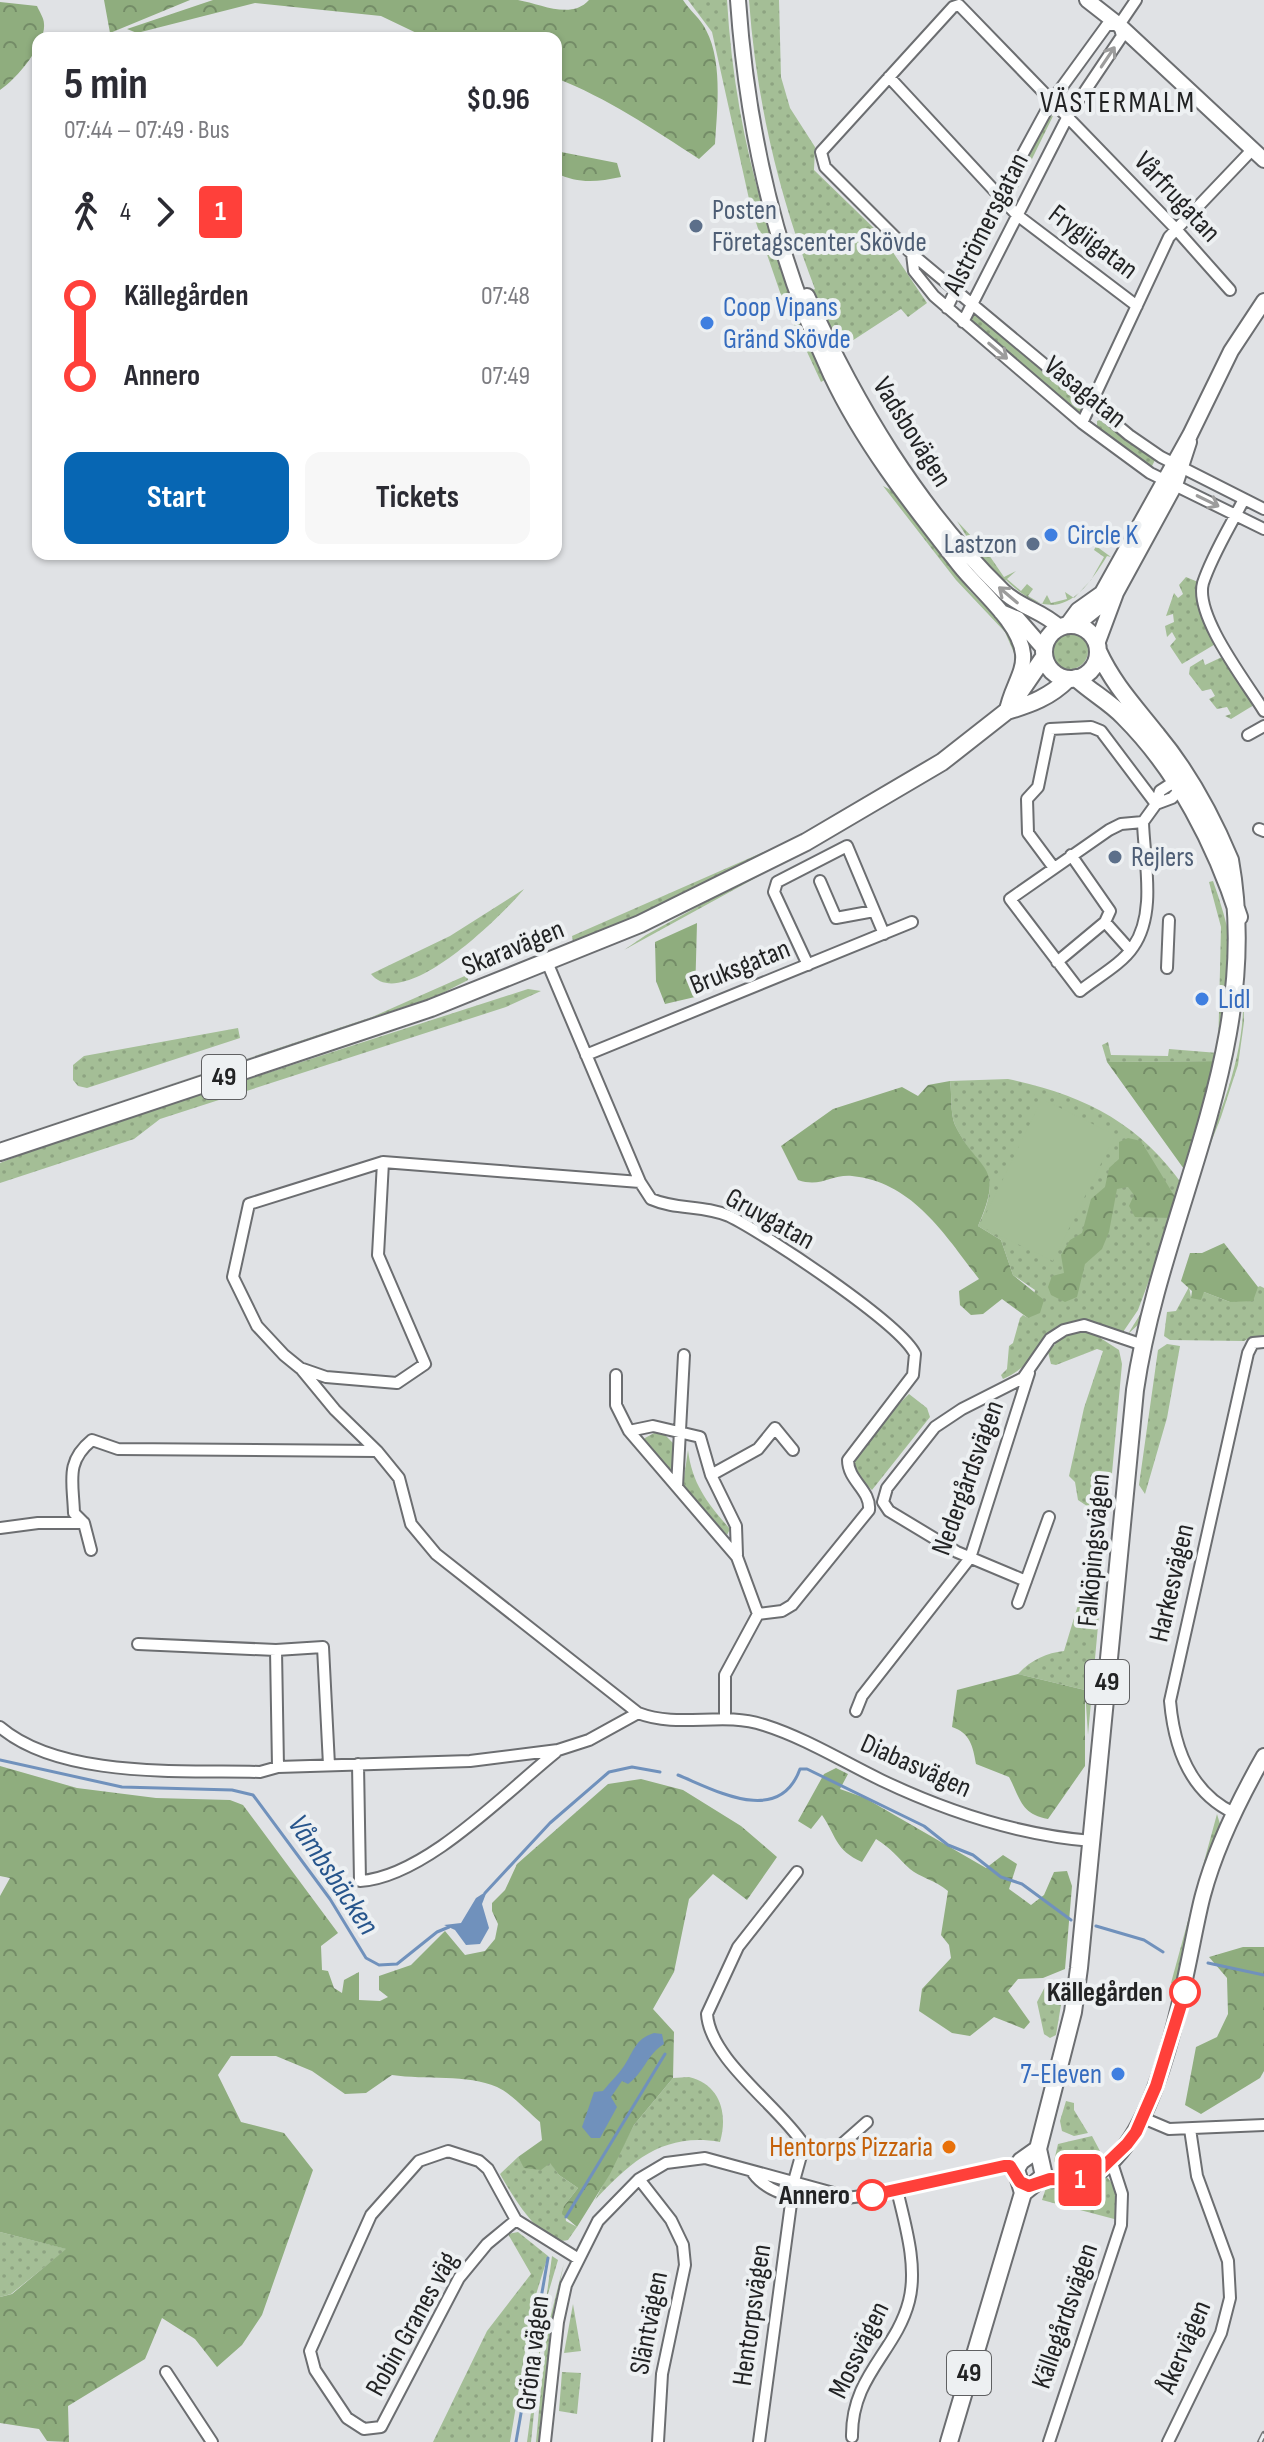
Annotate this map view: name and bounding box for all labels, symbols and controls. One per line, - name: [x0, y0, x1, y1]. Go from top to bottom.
- one-way arrow: [1100, 47, 1116, 69]
- text: 5 min: [64, 58, 148, 111]
- text: $0.96: [466, 82, 530, 118]
- district label: VÄSTERMALM: [1040, 85, 1196, 121]
- text: 07:44 – 07:49 · Bus: [64, 115, 230, 146]
- street label: Vårfrugatan: [1127, 145, 1227, 249]
- street label: Alströmersgatan: [936, 148, 1036, 301]
- icon: walk: [64, 190, 108, 234]
- icon: forward: [143, 190, 187, 234]
- place label: Posten Företagscenter Skövde: [712, 194, 927, 259]
- text: 1: [215, 195, 226, 228]
- text: 4: [120, 197, 131, 228]
- street label: Frygiigatan: [1042, 198, 1144, 286]
- marker: Posten Företagscenter Skövde: [687, 217, 705, 235]
- text: Källegården: [124, 278, 249, 314]
- text: 07:48: [481, 281, 530, 312]
- place label: Coop Vipans Gränd Skövde: [723, 291, 851, 356]
- marker: Coop Vipans Gränd Skövde: [698, 314, 716, 332]
- one-way arrow: [987, 342, 1007, 360]
- street label: Vasagatan: [1037, 349, 1133, 435]
- text: Annero: [124, 358, 200, 394]
- text: 07:49: [481, 361, 530, 392]
- street label: Vadsbovägen: [865, 371, 959, 493]
- button: Start: [64, 452, 289, 544]
- button: Tickets: [305, 452, 530, 544]
- one-way arrow: [1196, 494, 1220, 509]
- place label: Circle K: [1067, 519, 1138, 552]
- marker: Circle K: [1042, 526, 1060, 544]
- place label: Lastzon: [944, 528, 1017, 561]
- marker: Lastzon: [1024, 535, 1042, 553]
- one-way arrow: [999, 586, 1019, 604]
- place label: Rejlers: [1131, 841, 1194, 874]
- marker: Rejlers: [1106, 848, 1124, 866]
- street label: Skaravägen: [457, 913, 569, 983]
- street label: Bruksgatan: [685, 932, 795, 1002]
- place label: Lidl: [1218, 983, 1250, 1016]
- marker: Lidl: [1193, 990, 1211, 1008]
- road number: 49: [202, 1055, 246, 1099]
- street label: Gruvgatan: [720, 1181, 820, 1257]
- street label: Nedergårdsvägen: [925, 1396, 1011, 1560]
- street label: Falköpingsvägen: [1071, 1472, 1117, 1628]
- street label: Harkesvägen: [1142, 1521, 1202, 1645]
- road number: 49: [1085, 1660, 1129, 1704]
- street label: Diabasvägen: [856, 1727, 976, 1805]
- water label: Våmbsbäcken: [280, 1808, 386, 1942]
- place label: Källegården: [1047, 1976, 1163, 2009]
- marker: Källegården: [1170, 1977, 1200, 2007]
- place label: 7-Eleven: [1020, 2058, 1102, 2091]
- marker: 7-Eleven: [1109, 2065, 1127, 2083]
- place label: Hentorps Pizzaria: [769, 2131, 933, 2164]
- marker: Hentorps Pizzaria: [940, 2138, 958, 2156]
- line badge: 1: [1054, 2154, 1106, 2206]
- text: 1: [1075, 2163, 1085, 2196]
- place label: Annero: [778, 2179, 850, 2212]
- marker: Annero: [857, 2180, 887, 2210]
- street label: Källegårdsvägen: [1025, 2239, 1105, 2393]
- street label: Hentorpsvägen: [726, 2242, 778, 2388]
- street label: Robin Granes väg: [359, 2246, 465, 2402]
- street label: Släntvägen: [623, 2269, 675, 2377]
- street label: Gröna vägen: [510, 2293, 556, 2413]
- street label: Mossvägen: [821, 2296, 897, 2404]
- street label: Åkervägen: [1149, 2296, 1218, 2399]
- road number: 49: [947, 2351, 991, 2395]

